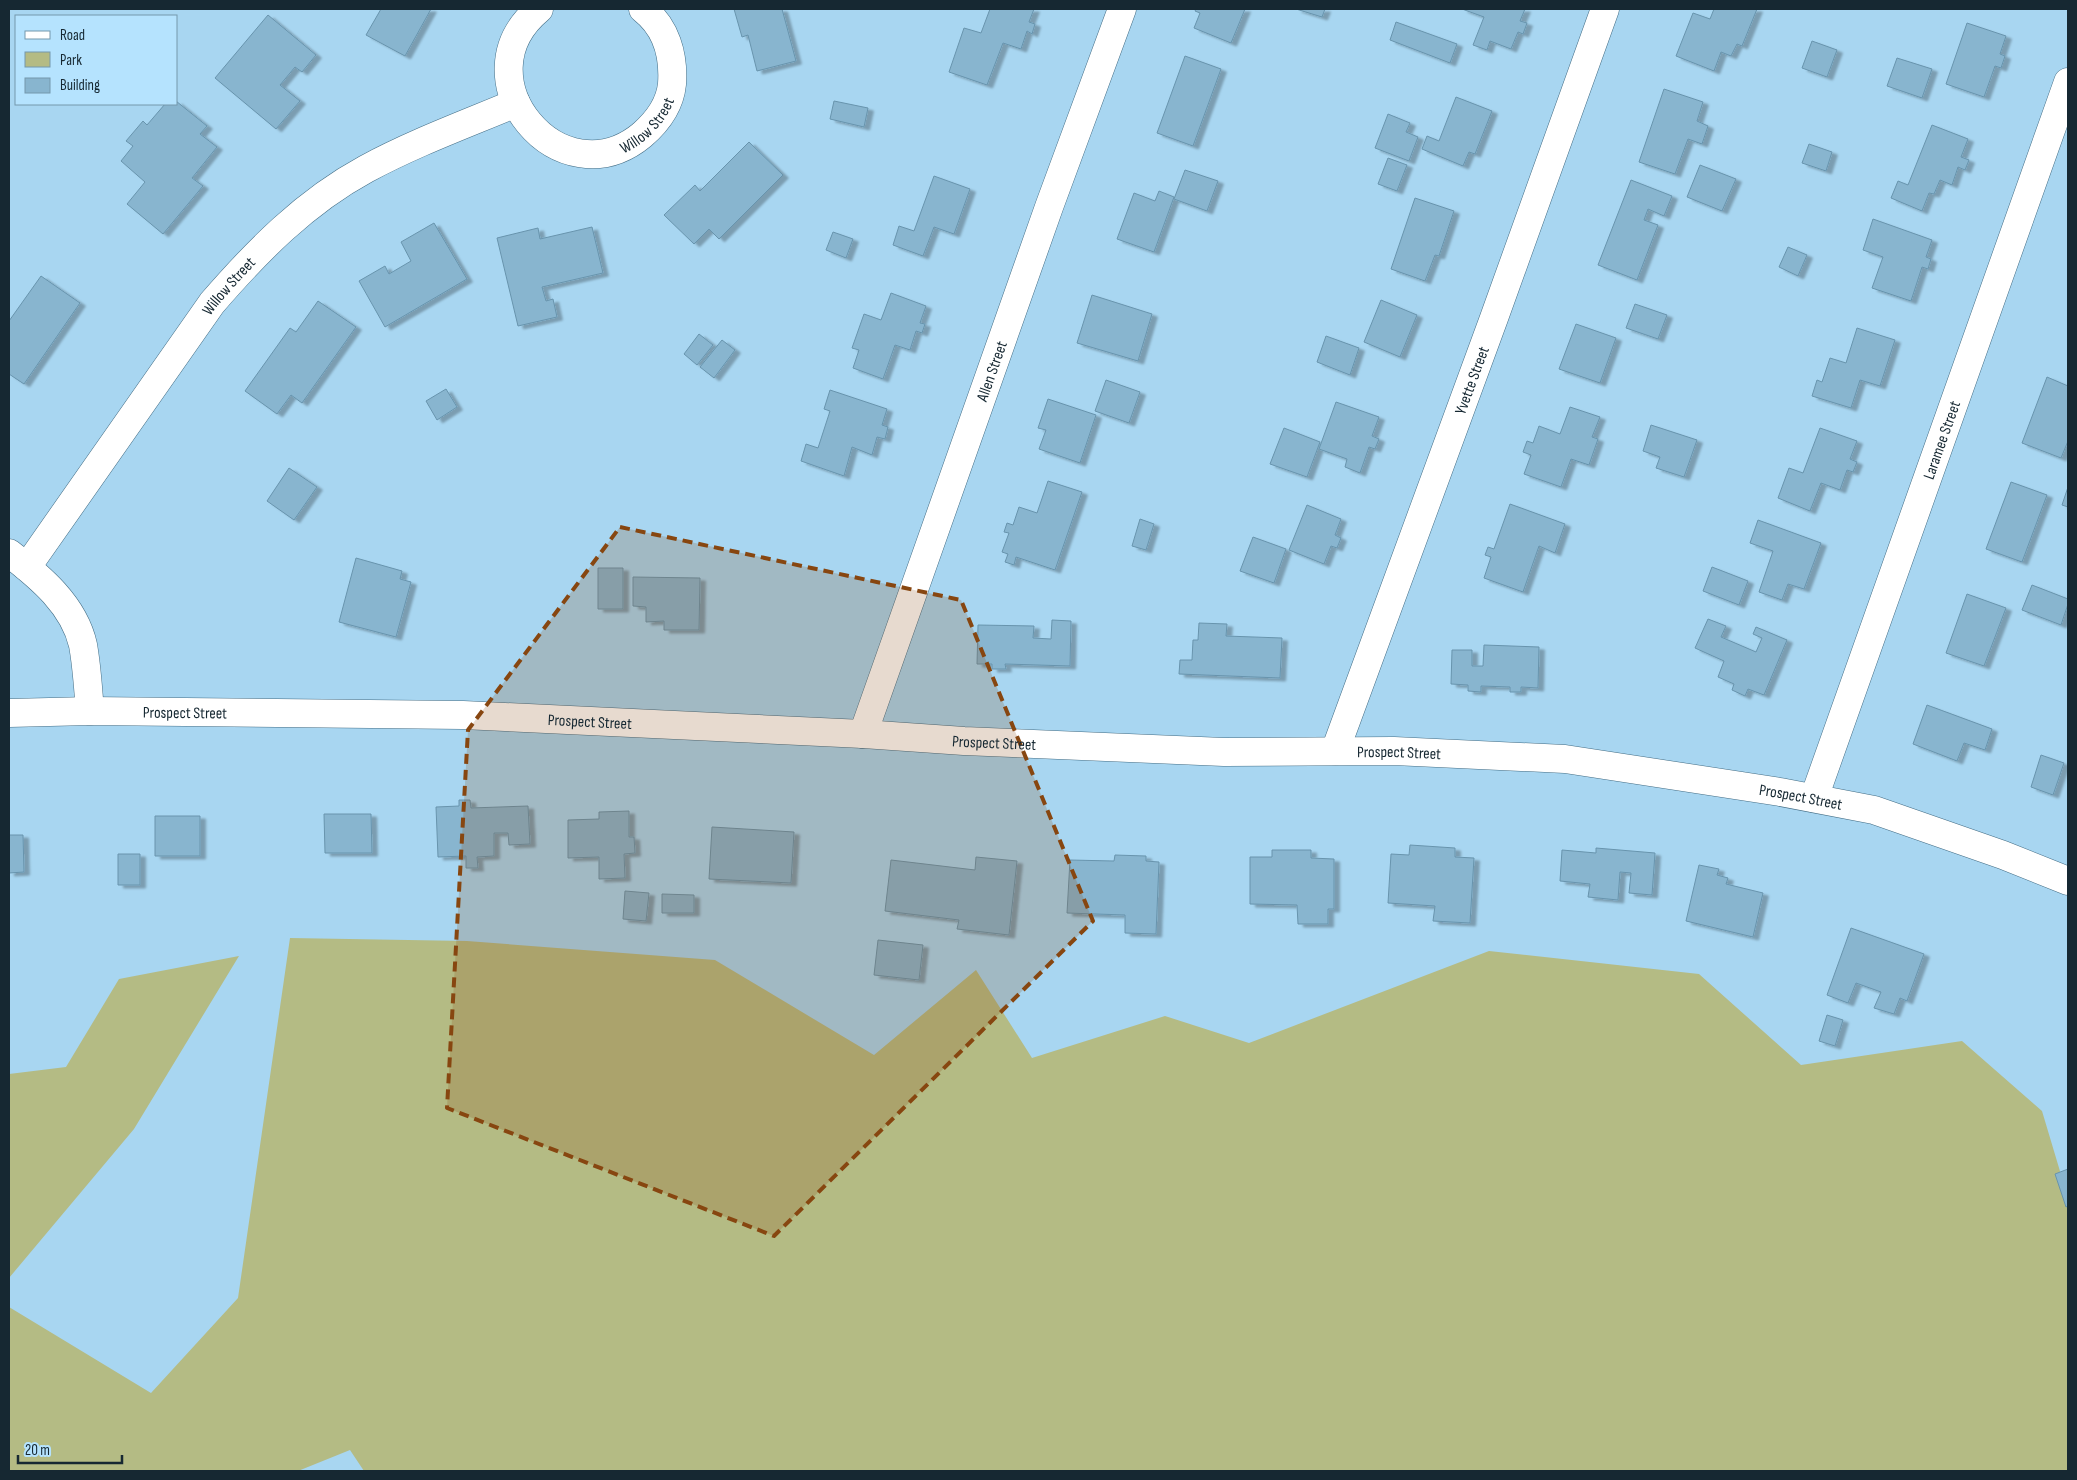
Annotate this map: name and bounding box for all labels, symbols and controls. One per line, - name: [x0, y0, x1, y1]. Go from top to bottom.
- legend: [15, 15, 178, 105]
- text: Road: [60, 26, 85, 45]
- text: Park: [60, 51, 82, 70]
- text: Building: [60, 76, 100, 95]
- street label: Willow Street: [617, 95, 679, 158]
- street label: Willow Street: [199, 254, 260, 319]
- street label: Allen Street: [973, 339, 1012, 405]
- street label: Yvette Street: [1451, 344, 1494, 417]
- street label: Laramee Street: [1920, 398, 1965, 482]
- street label: Prospect Street: [143, 704, 227, 723]
- street label: Prospect Street: [547, 711, 632, 734]
- street label: Prospect Street: [951, 732, 1037, 755]
- street label: Prospect Street: [1357, 743, 1442, 764]
- street label: Prospect Street: [1758, 781, 1844, 815]
- scale bar: [18, 1432, 121, 1464]
- text: 20 m: [25, 1441, 50, 1460]

